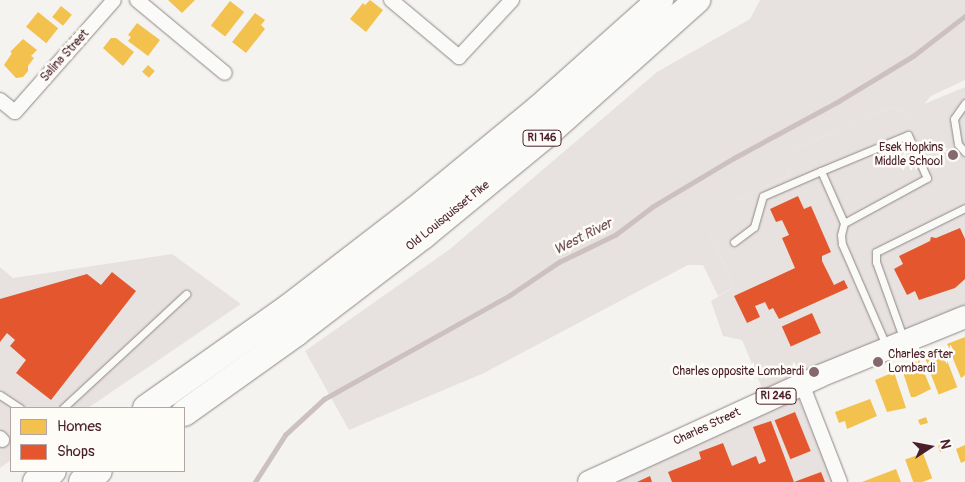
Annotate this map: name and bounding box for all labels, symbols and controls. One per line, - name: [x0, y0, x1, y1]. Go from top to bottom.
- street label: Salina Street: [38, 27, 92, 85]
- road number: RI 146: [522, 130, 562, 146]
- place label: Esek Hopkins Middle School: [875, 141, 943, 169]
- marker: Esek Hopkins Middle School: [947, 149, 959, 161]
- street label: Old Louisquisset Pike: [403, 178, 493, 254]
- water label: West River: [551, 215, 615, 259]
- place label: Charles after Lombardi: [888, 348, 953, 376]
- marker: Charles after Lombardi: [872, 356, 884, 368]
- place label: Charles opposite Lombardi: [672, 365, 804, 379]
- marker: Charles opposite Lombardi: [808, 366, 820, 378]
- road number: RI 246: [755, 388, 797, 404]
- street label: Charles Street: [671, 405, 743, 449]
- legend: [10, 407, 185, 472]
- text: Homes: [57, 417, 102, 436]
- north arrow: [905, 422, 955, 472]
- text: N: [936, 438, 954, 450]
- text: Shops: [57, 442, 95, 461]

